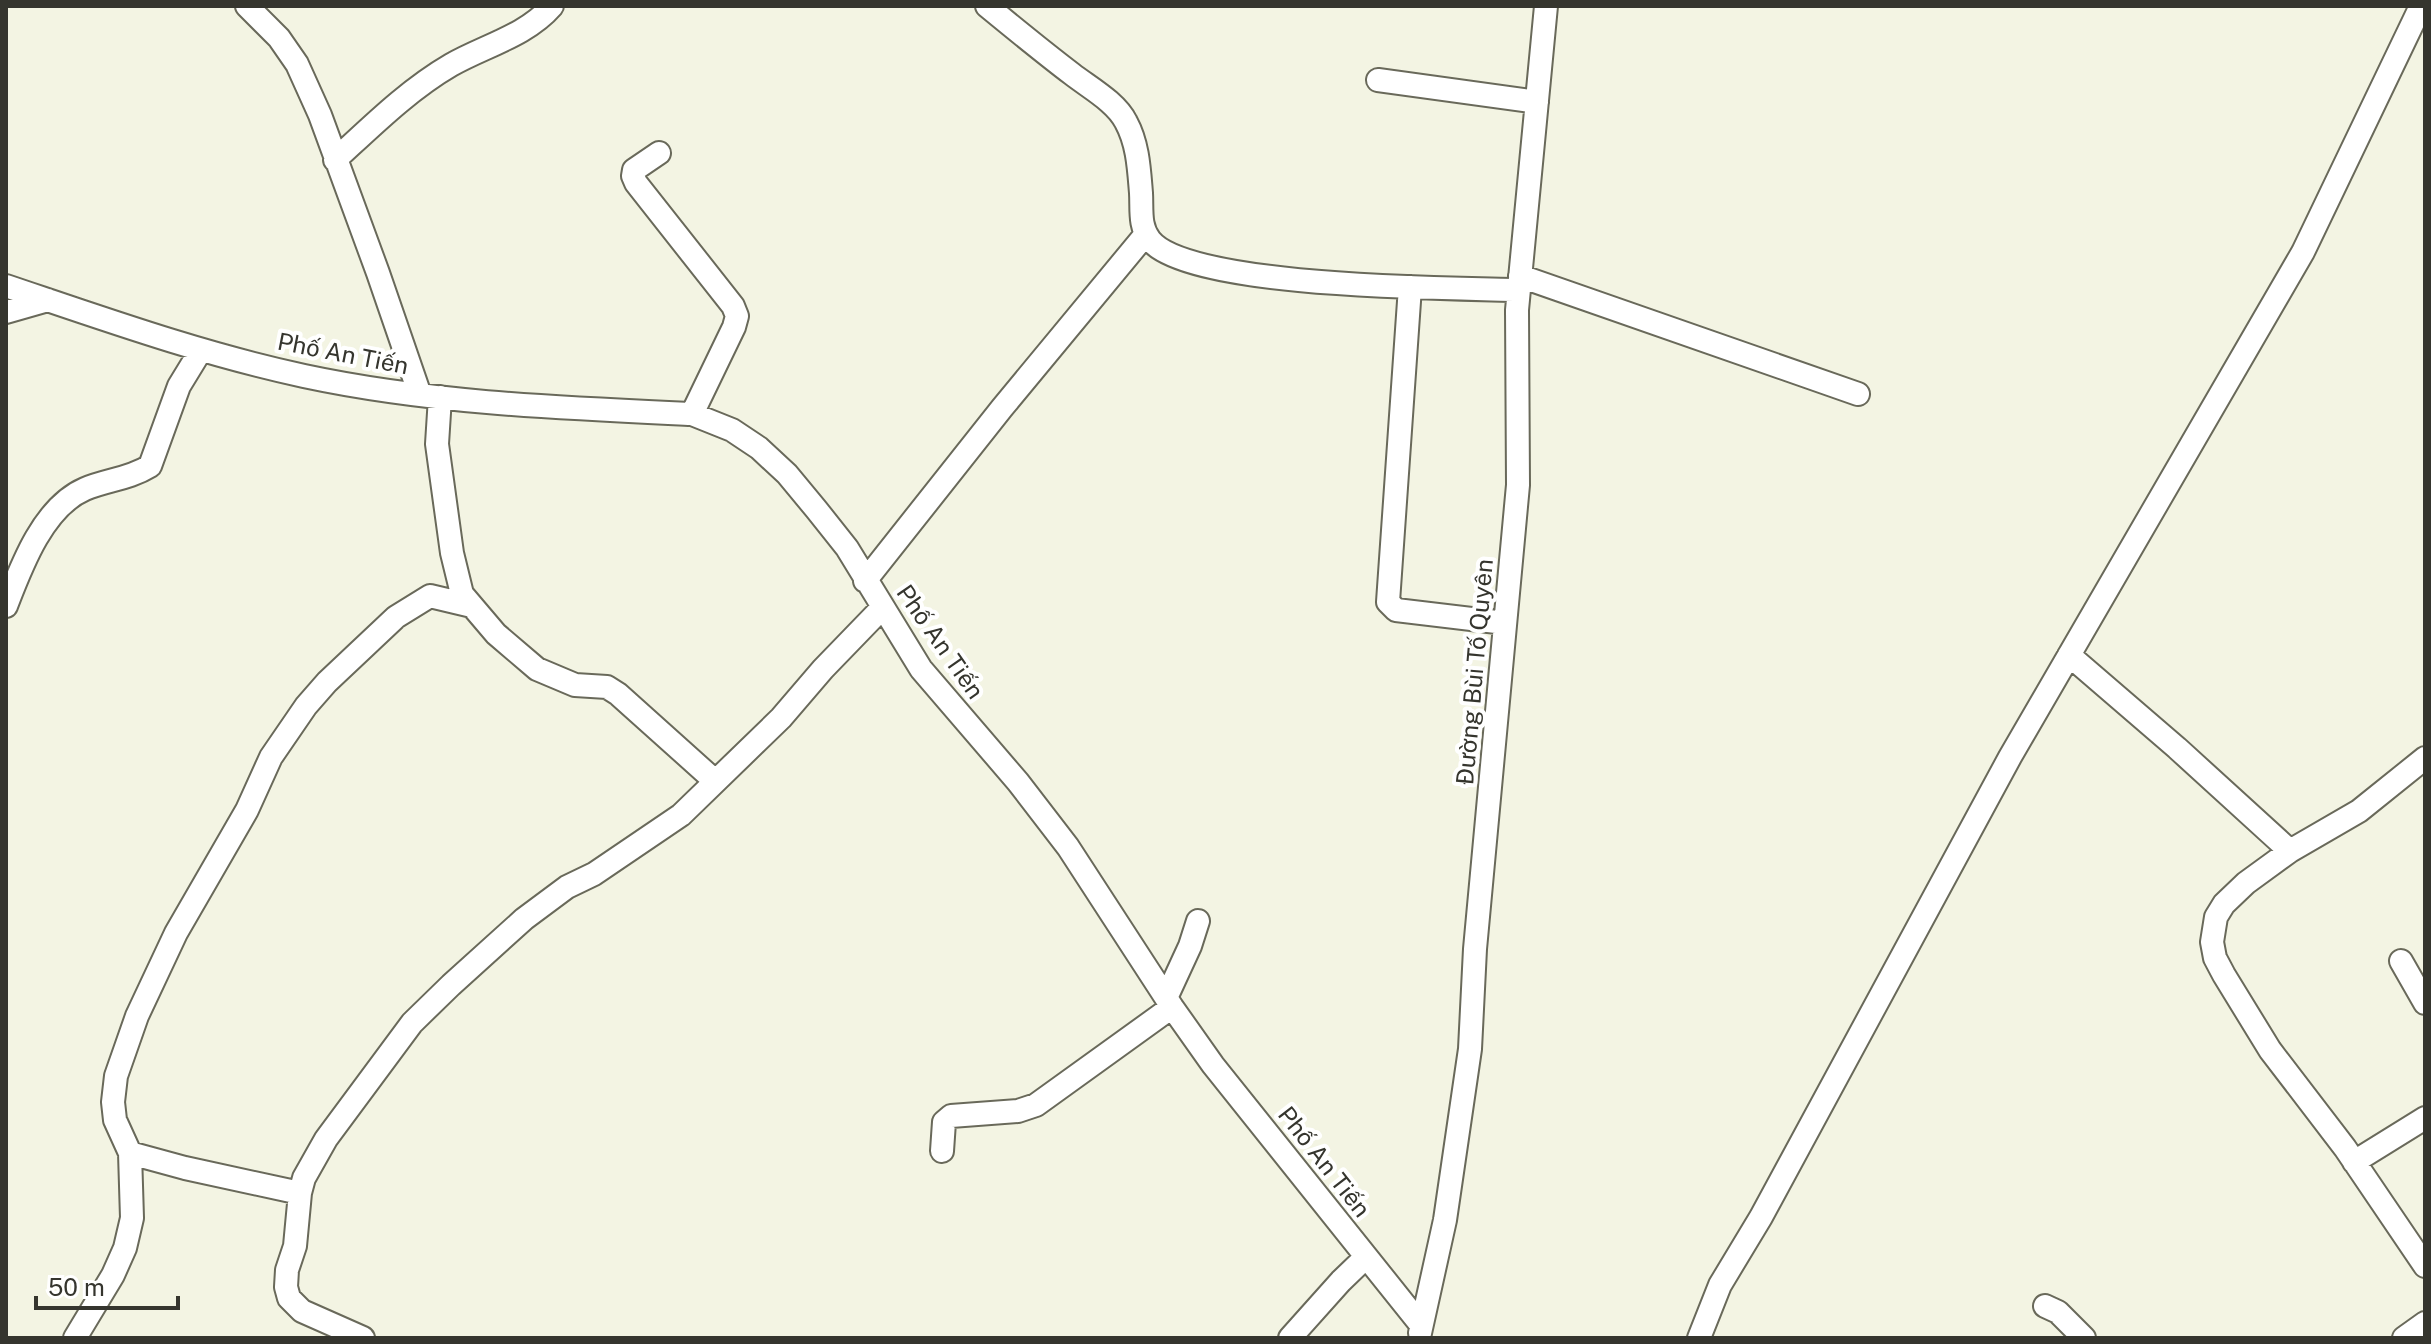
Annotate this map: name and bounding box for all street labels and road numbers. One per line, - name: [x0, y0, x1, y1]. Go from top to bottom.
- street label: Phố An Tiến: [275, 327, 411, 379]
- street label: Đường Bùi Tố Quyên: [1450, 558, 1498, 786]
- street label: Phố An Tiến: [891, 579, 990, 704]
- street label: Phố An Tiến: [1273, 1100, 1377, 1222]

